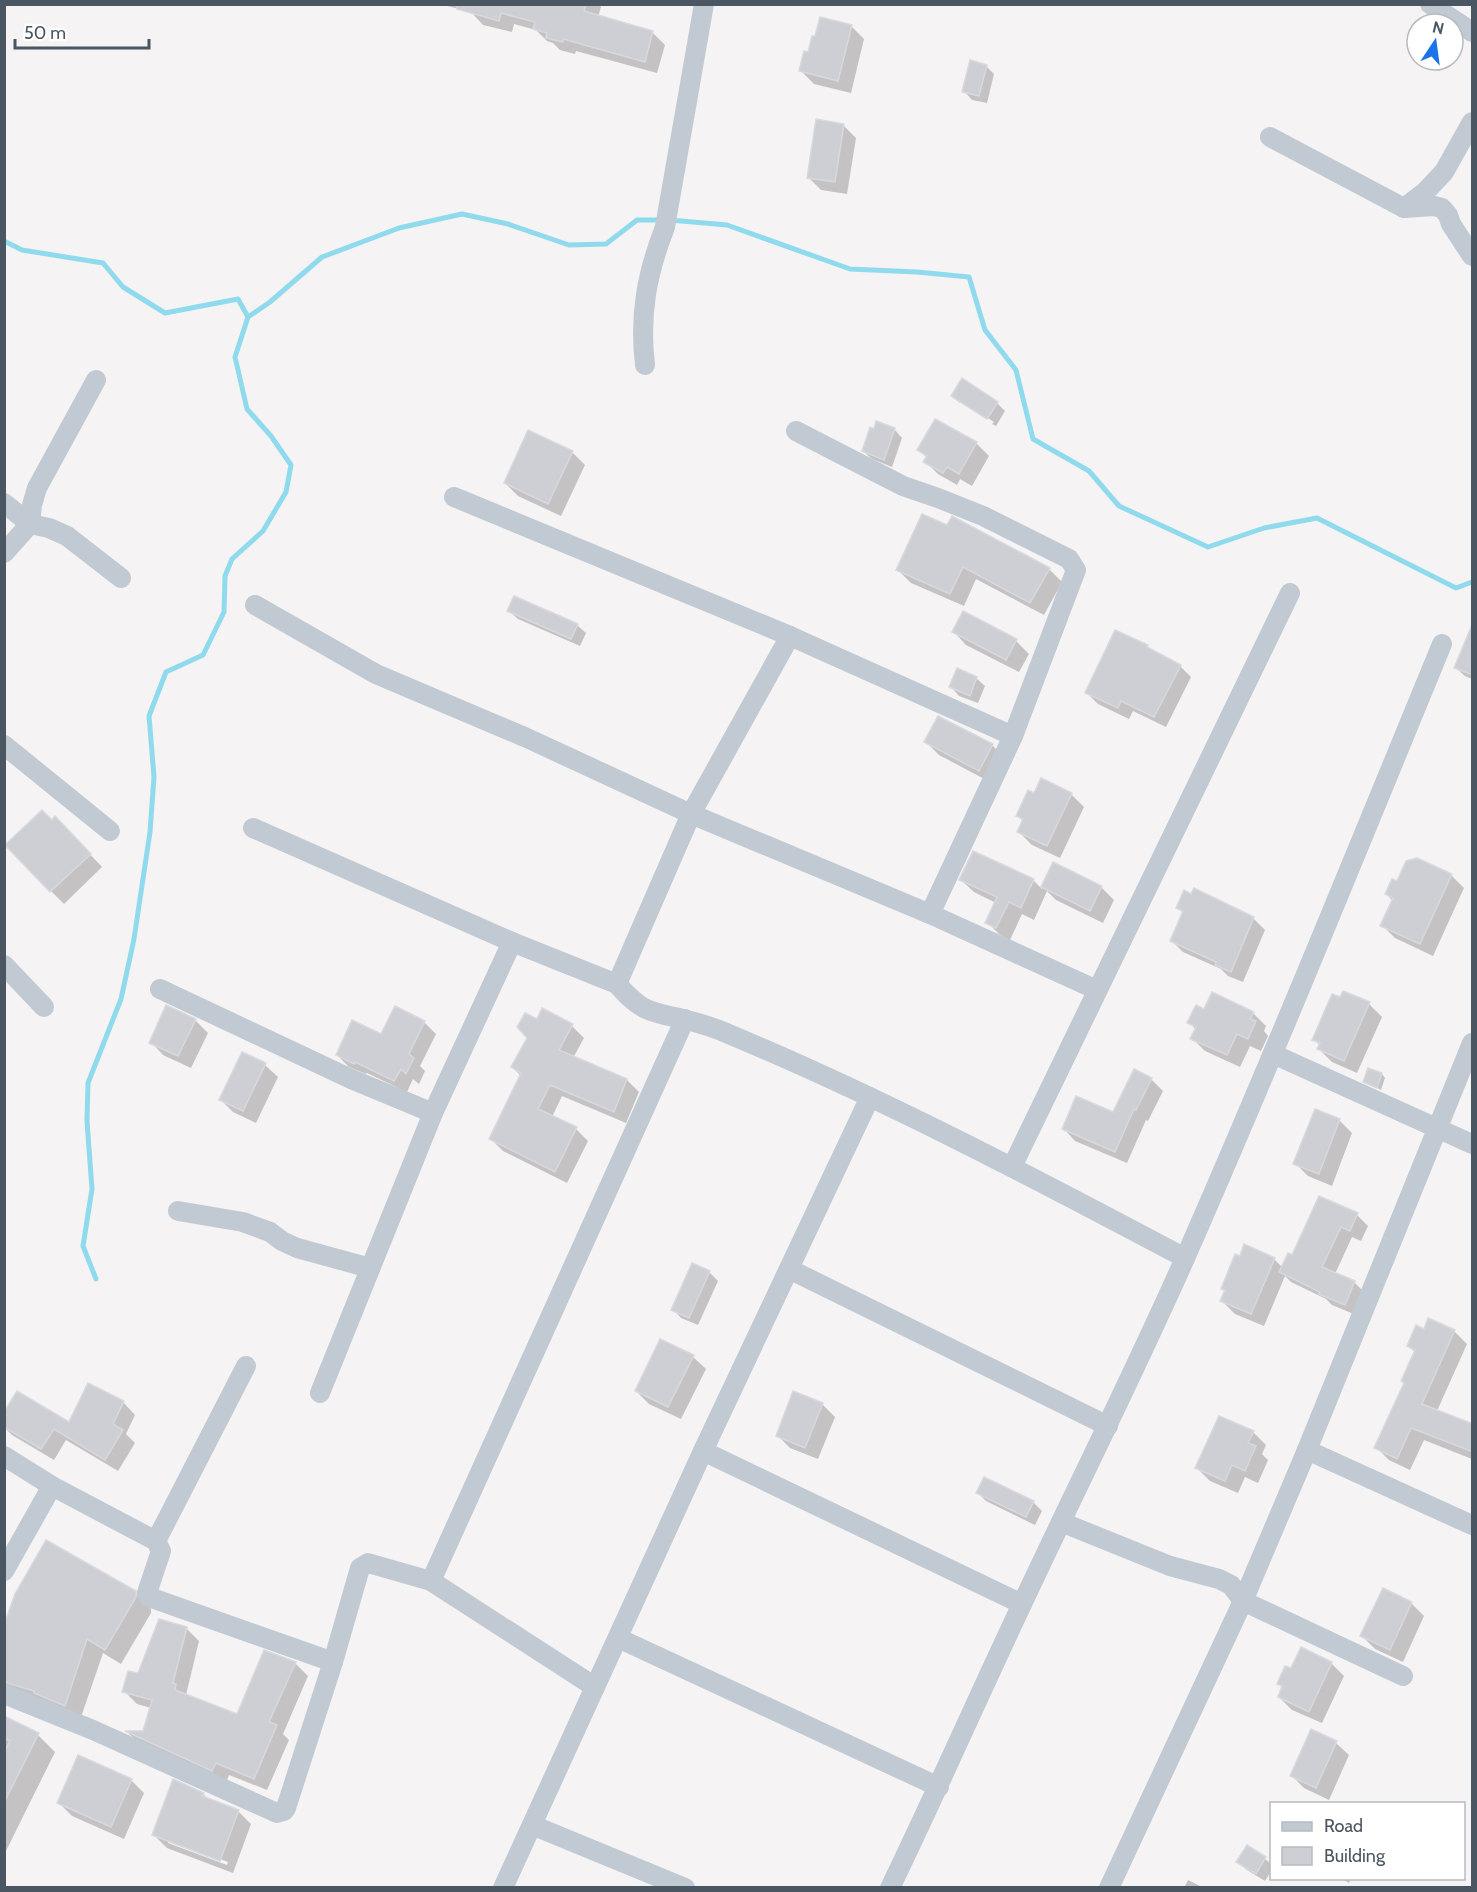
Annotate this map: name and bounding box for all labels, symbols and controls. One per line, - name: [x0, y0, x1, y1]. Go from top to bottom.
- scale bar: [15, 12, 148, 50]
- north arrow: [1405, 12, 1465, 72]
- text: N: [1431, 17, 1446, 38]
- text: 50 m: [24, 22, 66, 44]
- legend: [1270, 1802, 1465, 1880]
- text: Road: [1324, 1815, 1363, 1837]
- text: Building: [1324, 1845, 1386, 1867]

